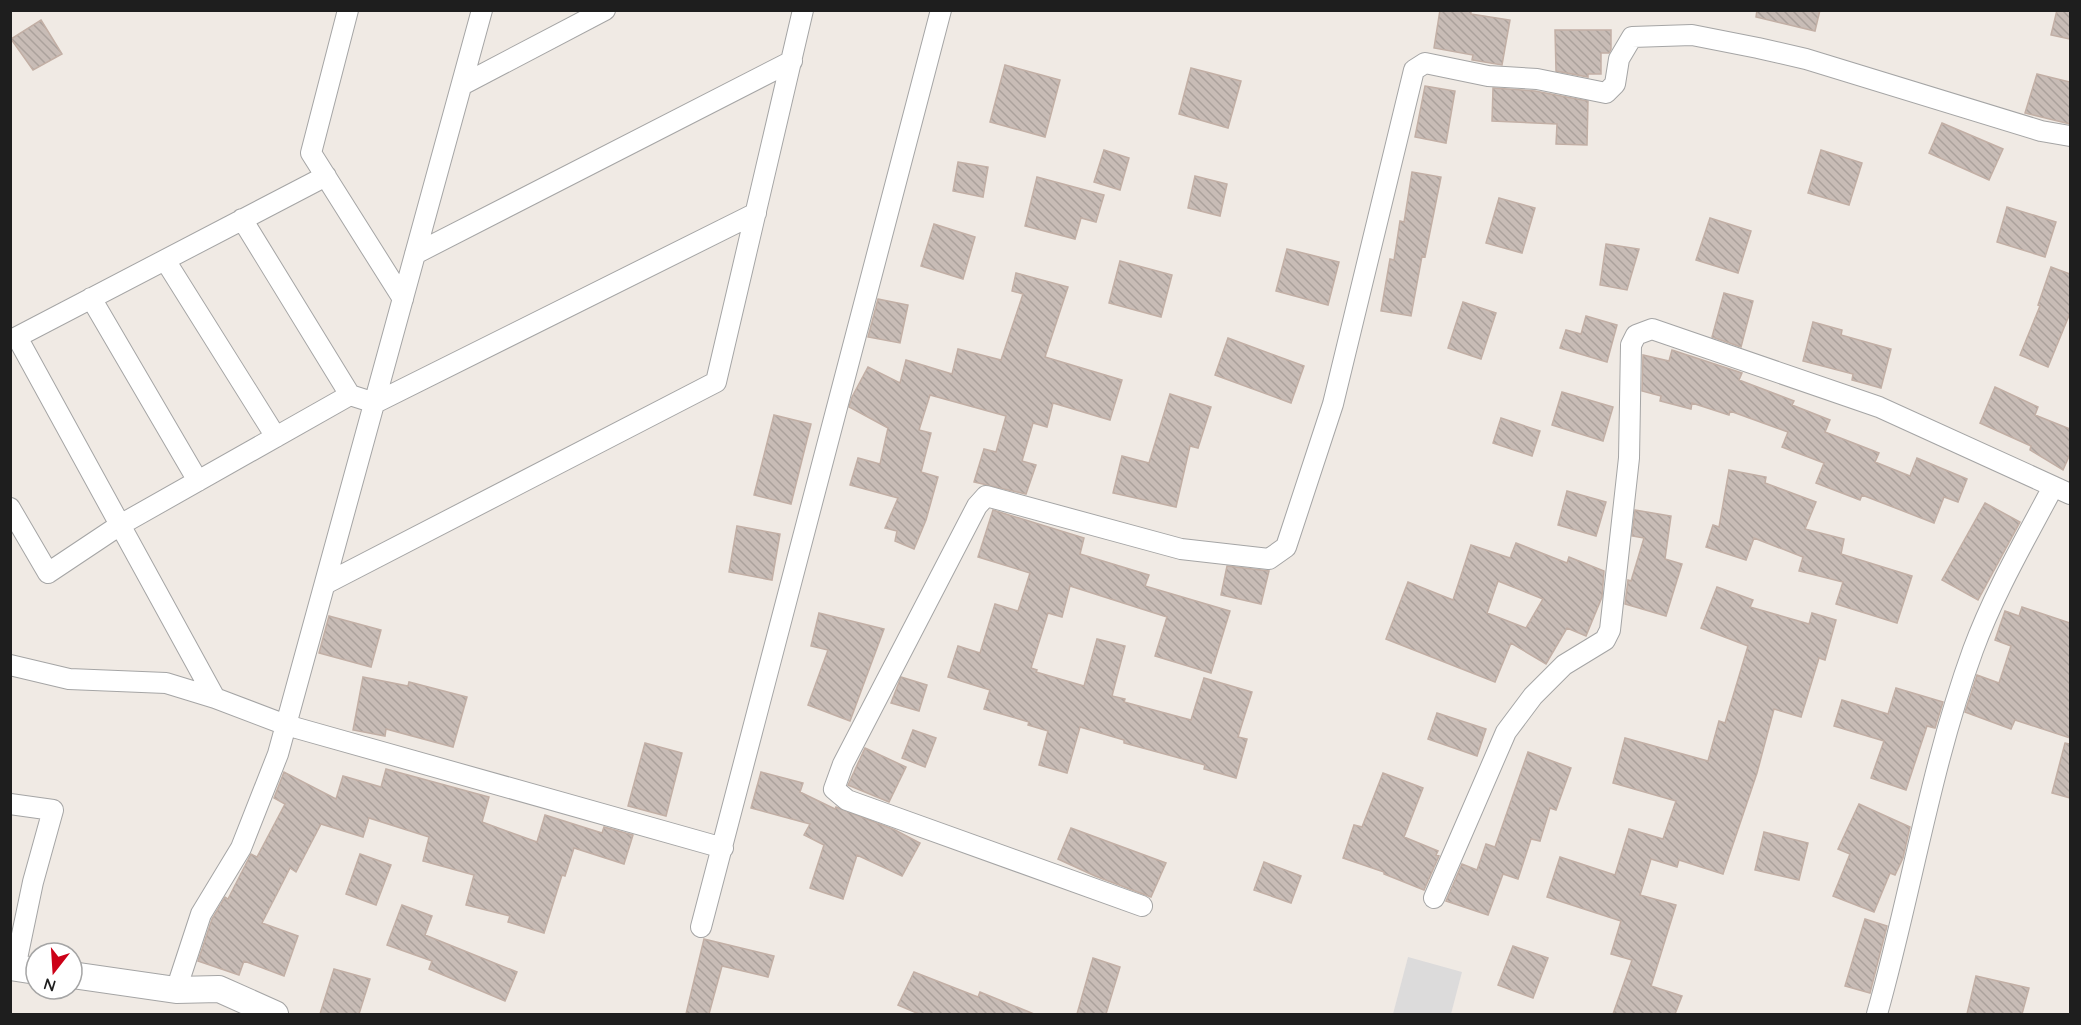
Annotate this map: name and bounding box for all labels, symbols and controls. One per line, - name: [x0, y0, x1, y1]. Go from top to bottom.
- north arrow: [24, 941, 84, 1001]
- text: N: [41, 974, 58, 997]

